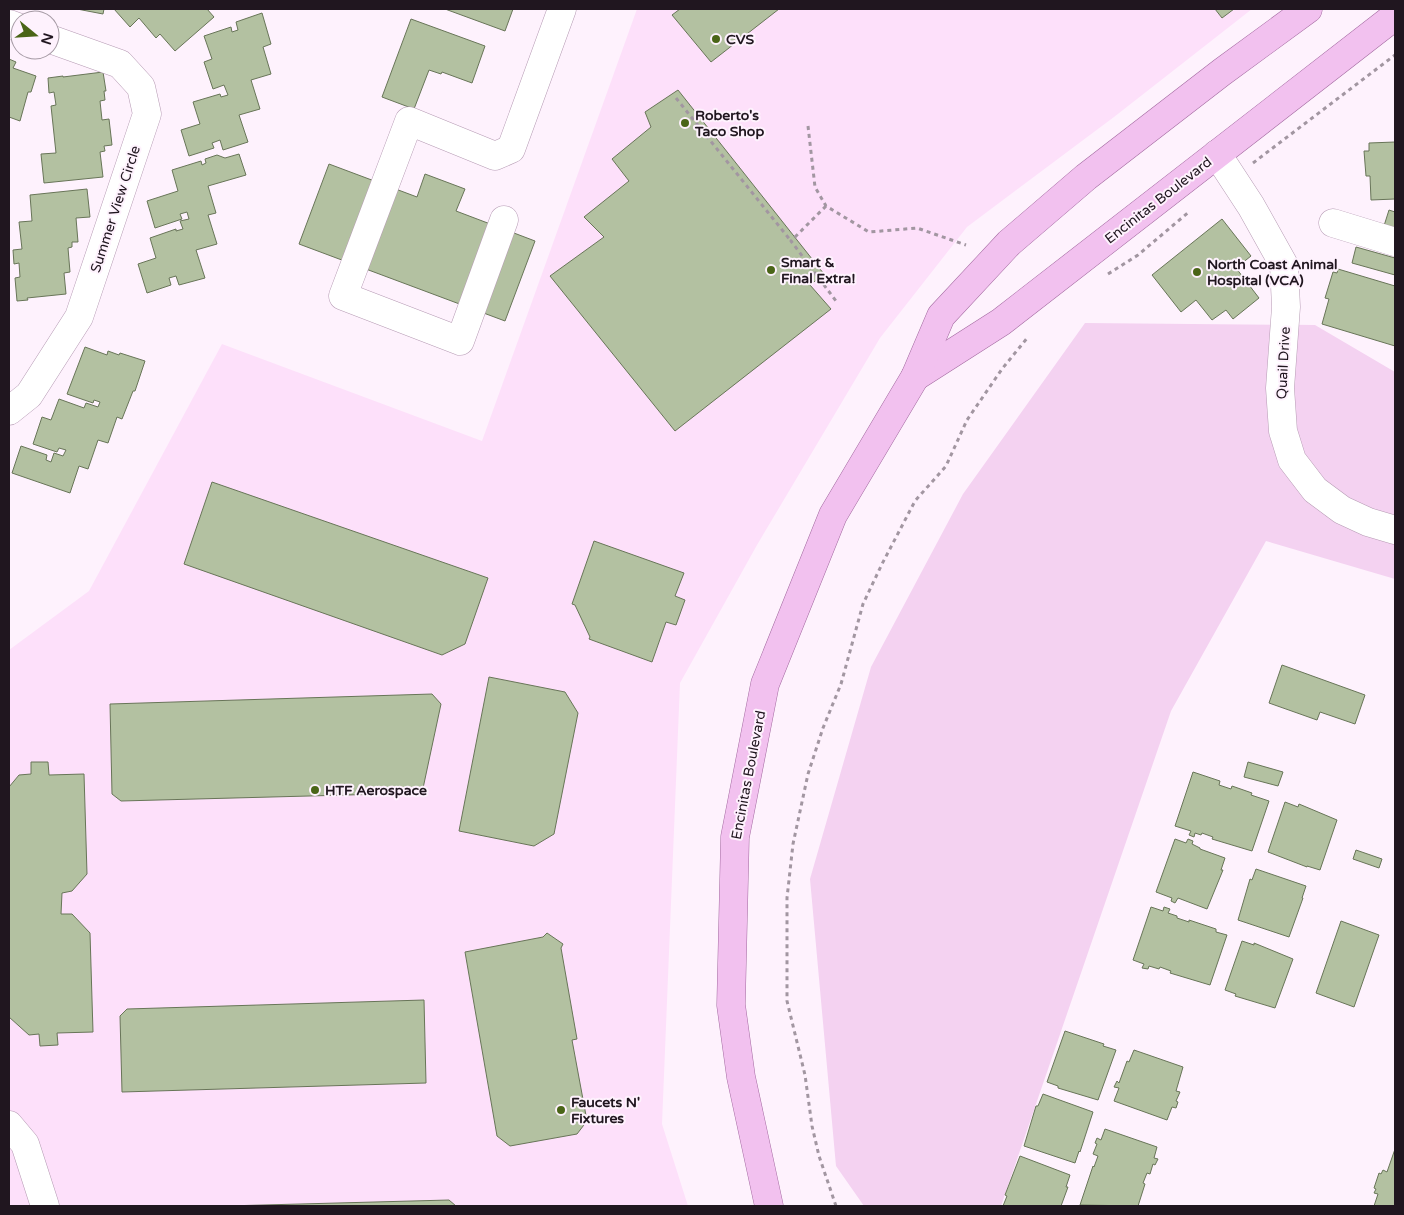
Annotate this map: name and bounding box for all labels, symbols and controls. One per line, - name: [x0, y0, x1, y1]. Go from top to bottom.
- north arrow: [10, 10, 60, 60]
- text: N: [37, 31, 57, 47]
- place label: CVS: [726, 31, 754, 48]
- marker: CVS: [710, 33, 722, 45]
- place label: Roberto's Taco Shop: [694, 107, 764, 140]
- marker: Roberto's Taco Shop: [679, 117, 691, 129]
- street label: Summer View Circle: [87, 143, 144, 275]
- street label: Encinitas Boulevard: [1101, 153, 1215, 247]
- place label: Smart & Final Extra!: [781, 254, 855, 287]
- place label: North Coast Animal Hospital (VCA): [1207, 256, 1338, 289]
- marker: Smart & Final Extra!: [765, 264, 777, 276]
- marker: North Coast Animal Hospital (VCA): [1191, 266, 1203, 278]
- street label: Quail Drive: [1273, 326, 1294, 400]
- street label: Encinitas Boulevard: [728, 709, 769, 841]
- place label: HTF Aerospace: [325, 782, 427, 799]
- marker: HTF Aerospace: [309, 784, 321, 796]
- place label: Faucets N' Fixtures: [571, 1094, 640, 1127]
- marker: Faucets N' Fixtures: [555, 1104, 567, 1116]

